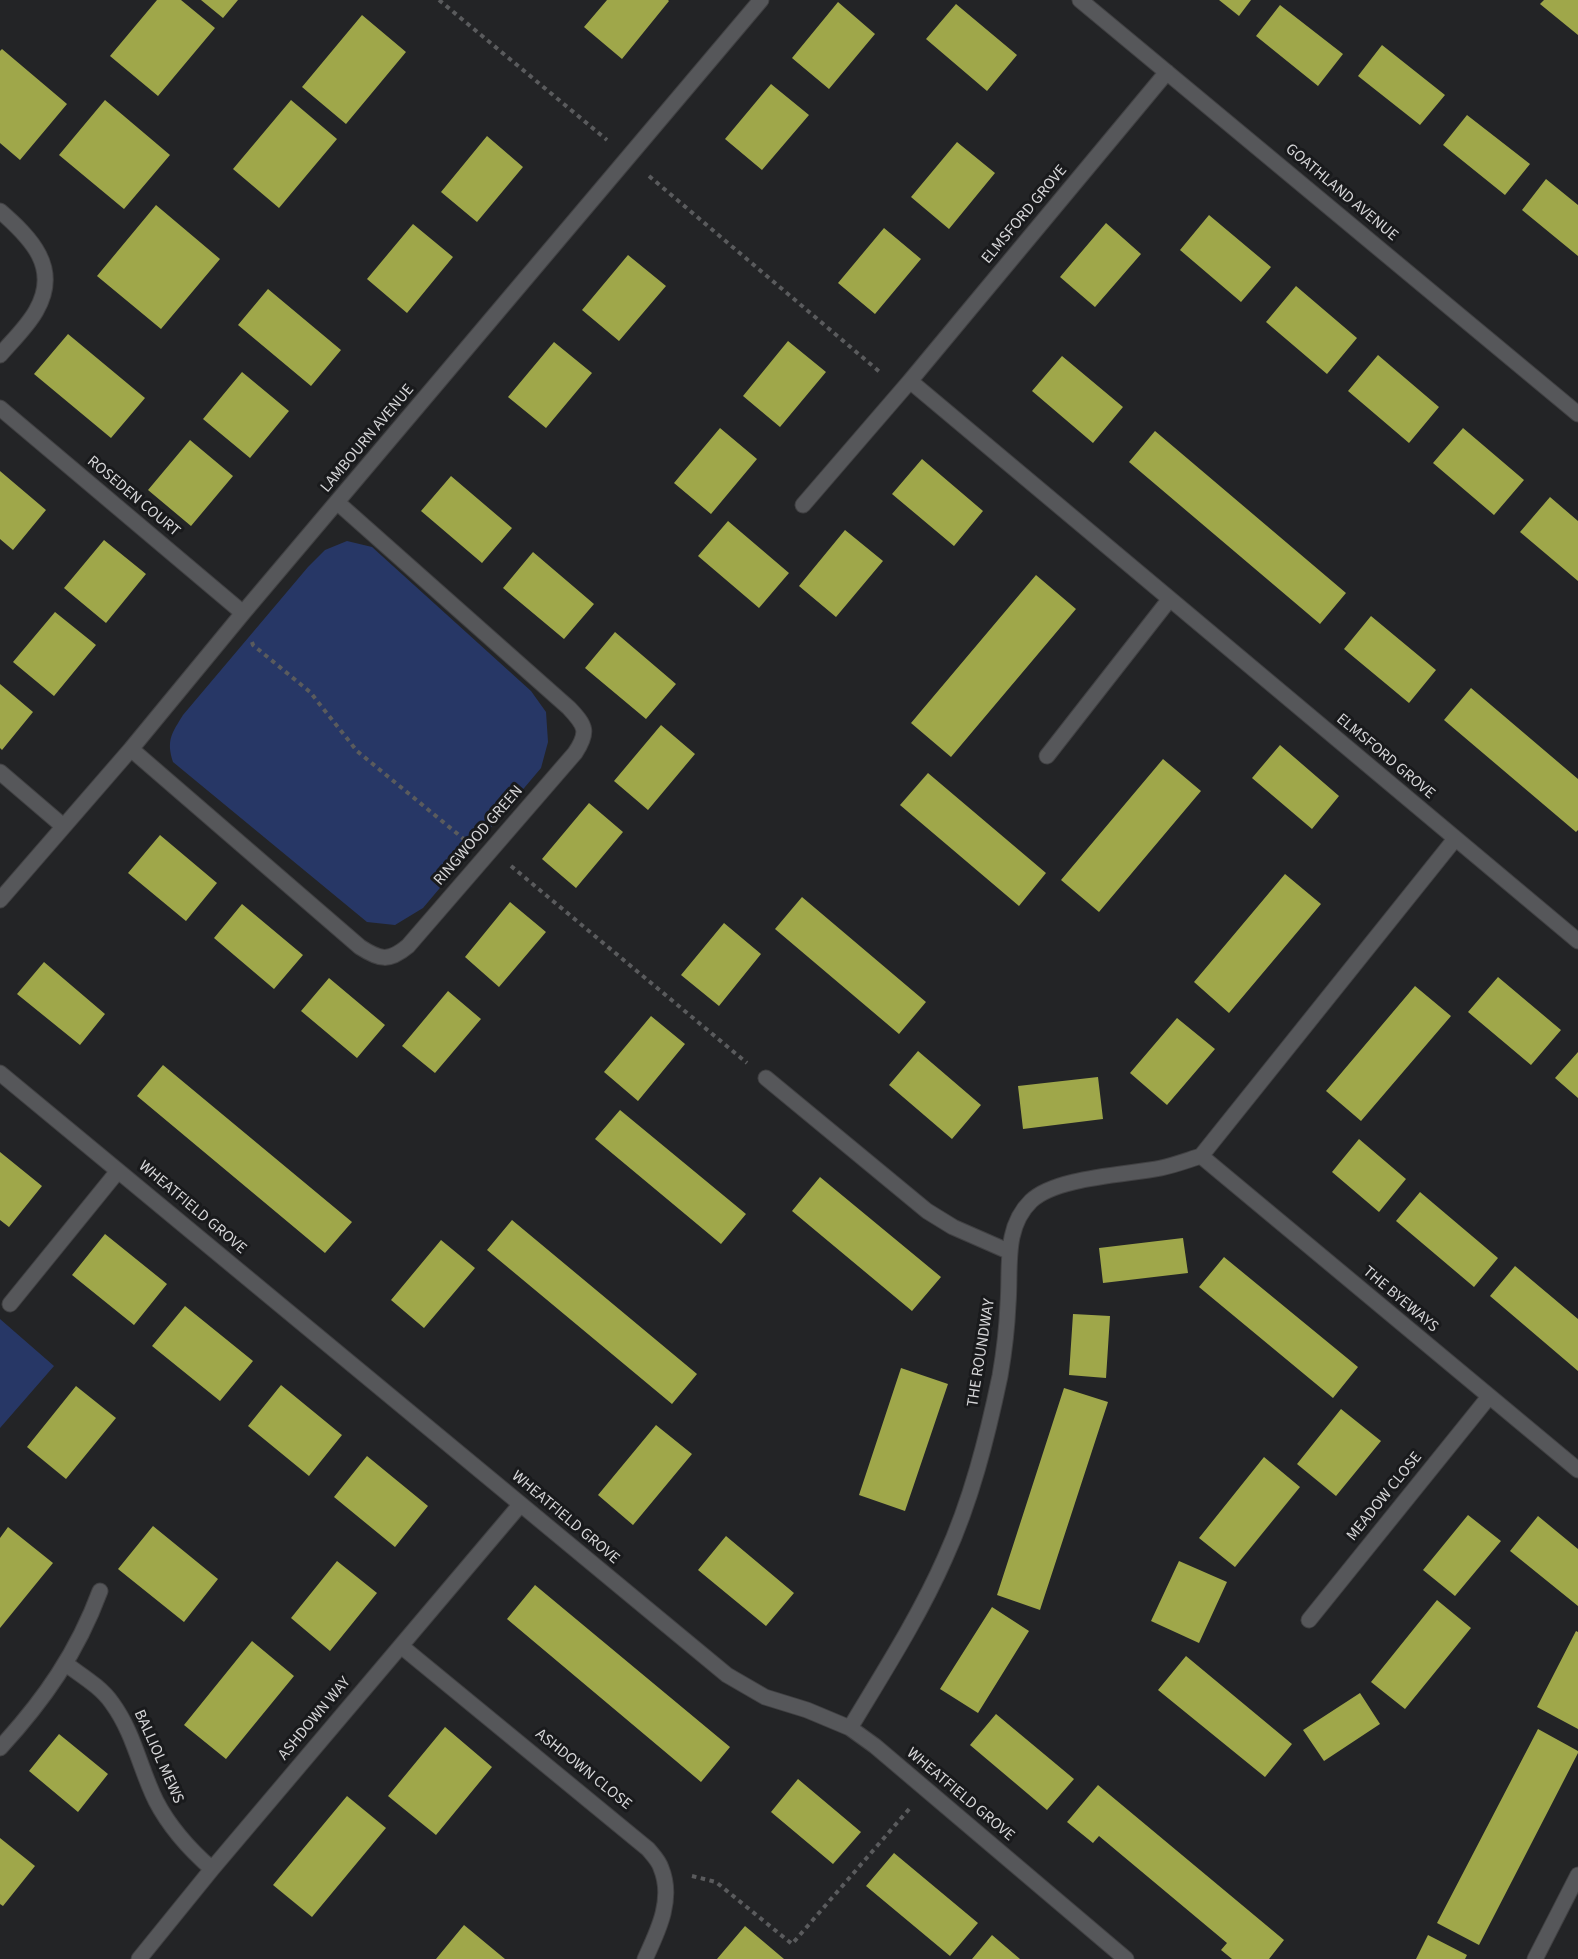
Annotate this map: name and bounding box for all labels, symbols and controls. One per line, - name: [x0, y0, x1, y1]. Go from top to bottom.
- street label: GOATHLAND AVENUE: [1281, 140, 1401, 246]
- street label: ELMSFORD GROVE: [978, 162, 1072, 268]
- street label: LAMBOURN AVENUE: [317, 381, 419, 497]
- street label: ROSEDEN COURT: [83, 452, 183, 542]
- street label: ELMSFORD GROVE: [1332, 710, 1438, 804]
- street label: RINGWOOD GREEN: [430, 782, 528, 890]
- street label: WHEATFIELD GROVE: [134, 1157, 250, 1259]
- street label: THE BYEWAYS: [1358, 1263, 1442, 1337]
- street label: THE ROUNDWAY: [964, 1297, 1000, 1409]
- street label: MEADOW CLOSE: [1343, 1449, 1427, 1545]
- street label: WHEATFIELD GROVE: [507, 1467, 623, 1569]
- street label: ASHDOWN WAY: [275, 1673, 355, 1765]
- street label: BALLIOL MEWS: [129, 1707, 187, 1807]
- street label: ASHDOWN CLOSE: [531, 1725, 635, 1815]
- street label: WHEATFIELD GROVE: [902, 1744, 1018, 1846]

